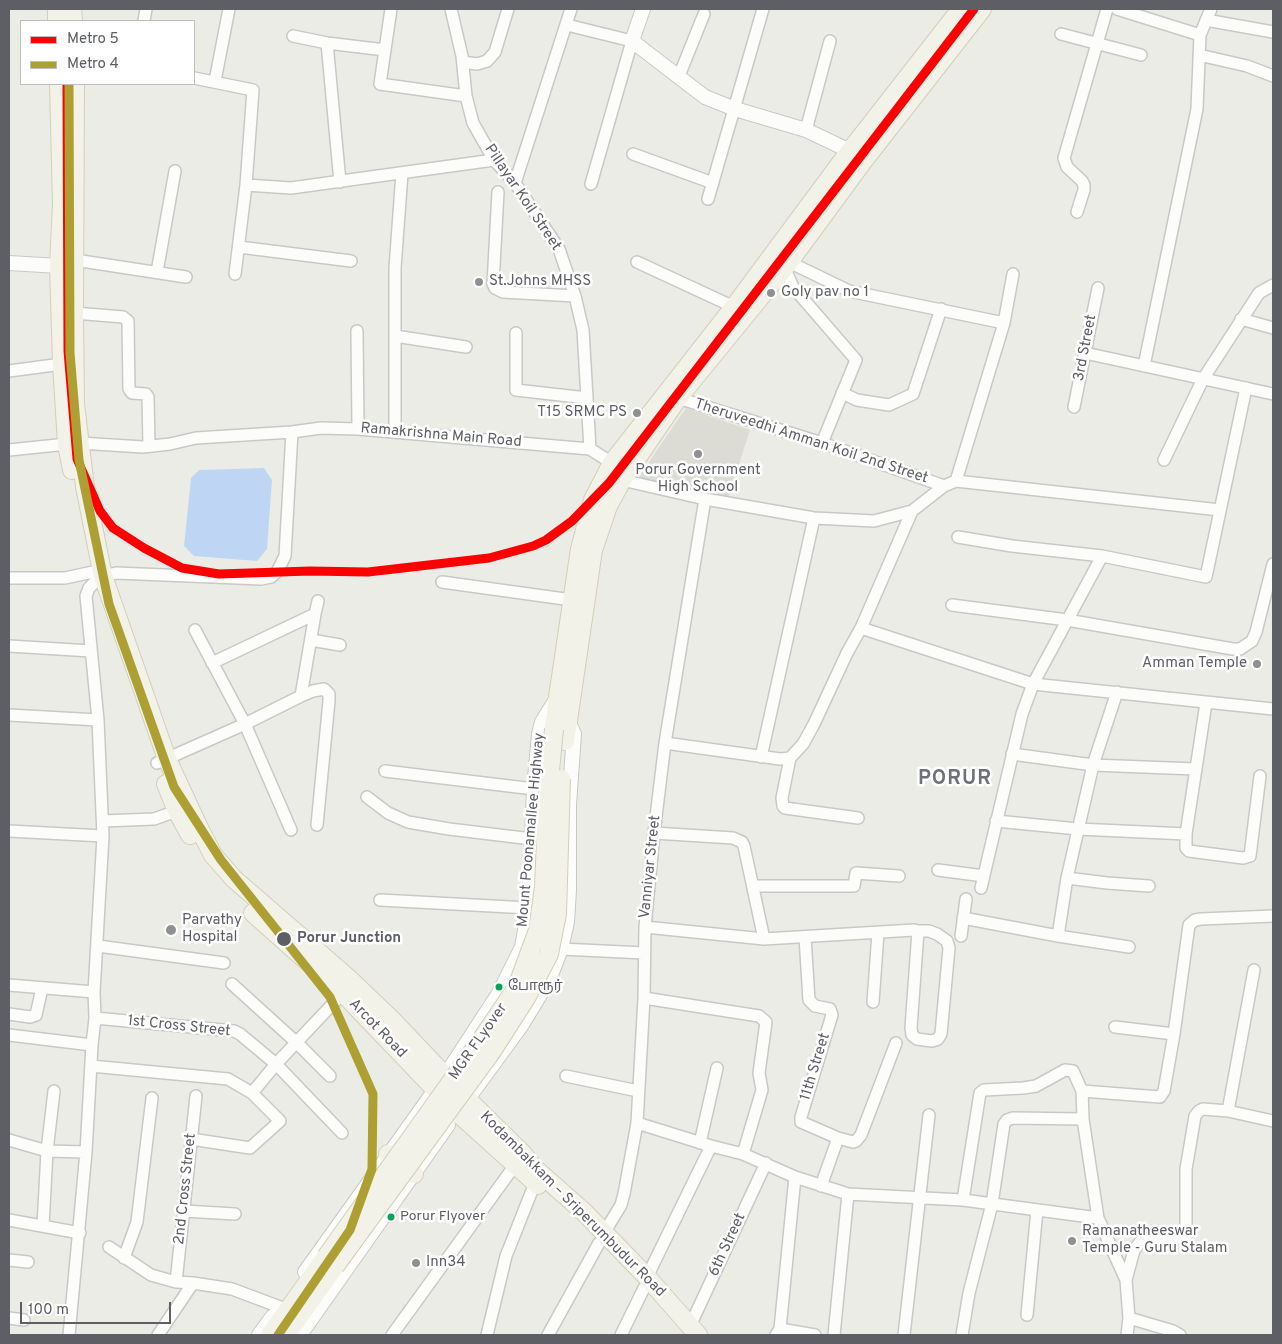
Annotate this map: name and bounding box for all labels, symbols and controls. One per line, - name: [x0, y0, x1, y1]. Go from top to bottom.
- legend: [20, 20, 195, 85]
- text: Metro 5: [67, 30, 119, 49]
- text: Metro 4: [67, 55, 119, 74]
- street label: Pillayar Koil Street: [480, 141, 564, 255]
- place label: St.Johns MHSS: [489, 273, 591, 291]
- marker: St.Johns MHSS: [473, 276, 485, 288]
- place label: Goly pav no 1: [781, 284, 869, 302]
- marker: Goly pav no 1: [765, 287, 777, 299]
- street label: 3rd Street: [1071, 313, 1101, 383]
- street label: Theruveedhi Amman Koil 2nd Street: [692, 396, 930, 488]
- place label: T15 SRMC PS: [537, 404, 627, 422]
- marker: T15 SRMC PS: [631, 407, 643, 419]
- street label: Ramakrishna Main Road: [360, 420, 522, 452]
- marker: Porur Government High School: [692, 448, 704, 460]
- place label: Porur Government High School: [635, 462, 761, 497]
- place label: Amman Temple: [1142, 655, 1247, 673]
- marker: Amman Temple: [1251, 658, 1263, 670]
- street label: Mount Poonamallee Highway: [515, 732, 549, 928]
- district label: PORUR: [917, 768, 993, 792]
- street label: Vanniyar Street: [637, 814, 665, 920]
- place label: Parvathy Hospital: [182, 912, 242, 947]
- marker: Parvathy Hospital: [164, 923, 178, 937]
- marker: Porur Junction: [275, 930, 293, 948]
- place label: Porur Junction: [297, 930, 401, 948]
- place label: போரூர்: [508, 979, 563, 995]
- marker: போரூர்: [494, 982, 504, 992]
- street label: Arcot Road: [344, 996, 410, 1062]
- street label: MGR FLyover: [446, 1000, 512, 1084]
- street label: 1st Cross Street: [127, 1013, 231, 1041]
- street label: 11th Street: [797, 1031, 835, 1103]
- street label: Kodambakkam – Sriperumbudur Road: [475, 1108, 669, 1302]
- street label: 2nd Cross Street: [171, 1132, 201, 1246]
- place label: Porur Flyover: [400, 1209, 485, 1225]
- street label: 6th Street: [706, 1211, 750, 1279]
- marker: Porur Flyover: [386, 1212, 396, 1222]
- place label: Ramanatheeswar Temple - Guru Stalam: [1082, 1223, 1228, 1258]
- marker: Ramanatheeswar Temple - Guru Stalam: [1066, 1235, 1078, 1247]
- place label: Inn34: [426, 1254, 466, 1272]
- marker: Inn34: [410, 1257, 422, 1269]
- scale bar: [22, 1292, 174, 1324]
- text: 100 m: [28, 1301, 69, 1320]

